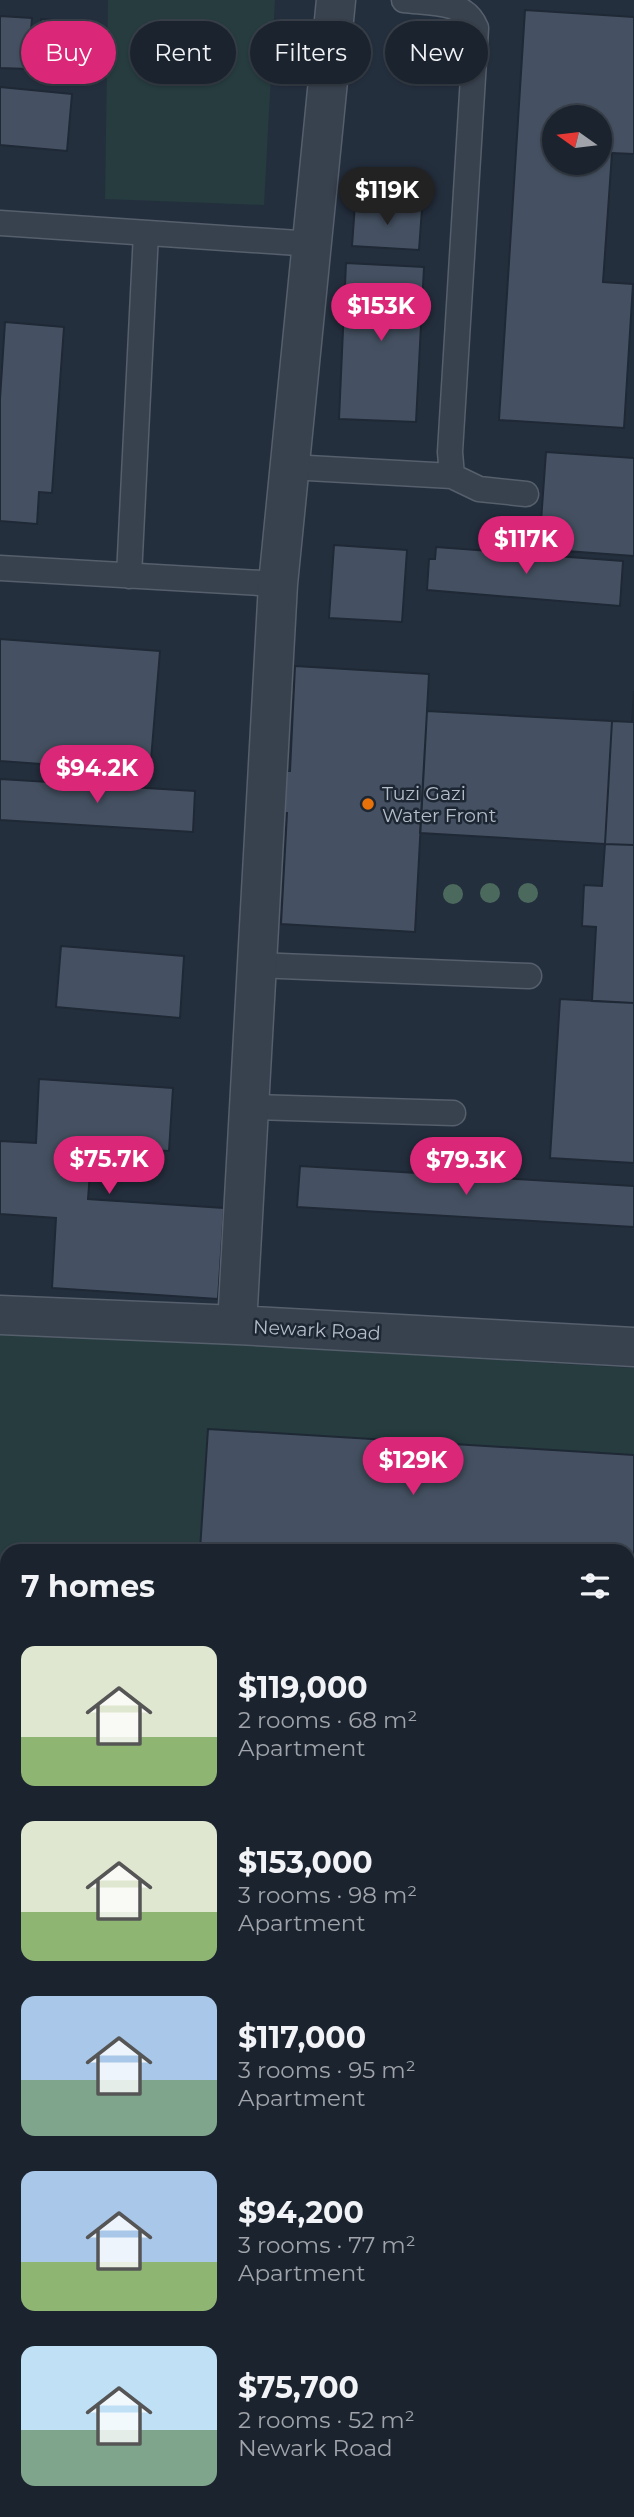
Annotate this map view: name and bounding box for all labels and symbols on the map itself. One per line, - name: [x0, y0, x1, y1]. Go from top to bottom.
- north arrow: [542, 105, 612, 175]
- pin: $119K: [338, 168, 436, 227]
- pin: $153K: [332, 284, 430, 343]
- pin: $117K: [477, 516, 575, 576]
- pin: $94.2K: [40, 746, 154, 805]
- place label: Tuzi Gazi Water Front: [382, 782, 497, 827]
- marker: Tuzi Gazi Water Front: [360, 796, 376, 812]
- pin: $75.7K: [52, 1136, 166, 1196]
- pin: $79.3K: [409, 1138, 523, 1197]
- street label: Newark Road: [253, 1315, 381, 1345]
- pin: $129K: [364, 1438, 462, 1497]

